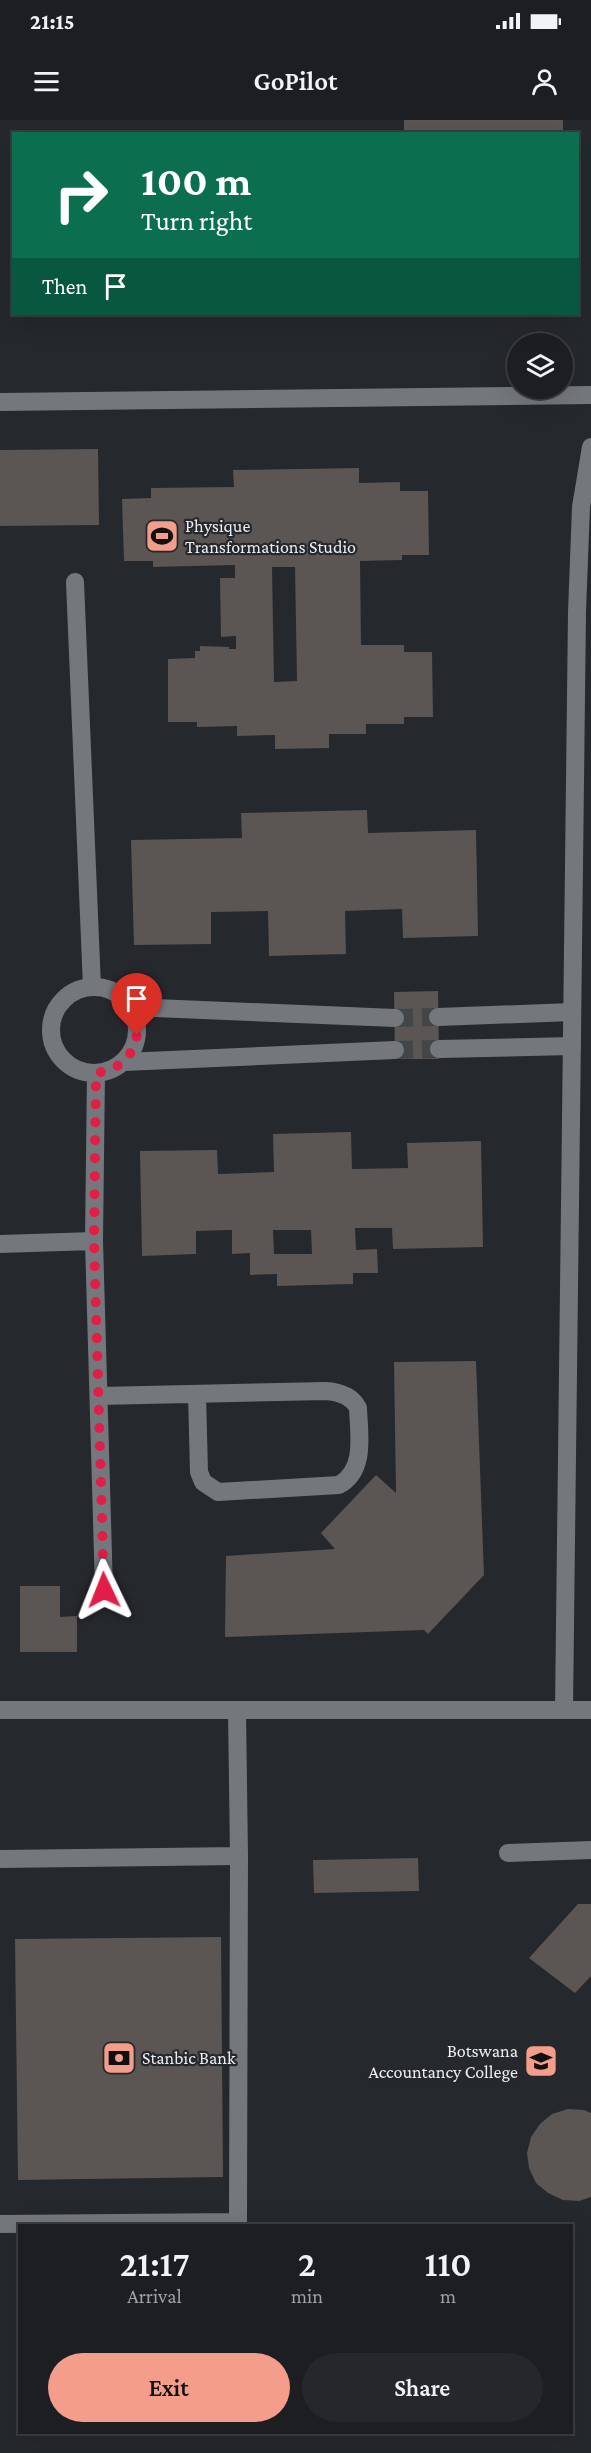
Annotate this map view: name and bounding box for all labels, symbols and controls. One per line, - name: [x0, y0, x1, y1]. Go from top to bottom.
- text: 21:15: [30, 9, 75, 34]
- icon: menu: [30, 65, 63, 98]
- icon: person: [528, 65, 561, 98]
- text: GoPilot: [254, 66, 337, 96]
- icon: right: [42, 156, 120, 234]
- text: 100 m: [141, 157, 251, 204]
- text: Turn right: [141, 206, 252, 236]
- icon: arrive: [99, 270, 132, 303]
- text: Then: [42, 274, 87, 299]
- map controls: [507, 333, 573, 399]
- button: layers: [507, 333, 573, 399]
- place label: Physique Transformations Studio: [185, 516, 356, 557]
- sports icon: Physique Transformations Studio: [144, 518, 180, 554]
- pin: [111, 973, 162, 1035]
- icon: arrive: [120, 982, 153, 1015]
- position arrow: [72, 1558, 136, 1622]
- bank icon: Stanbic Bank: [101, 2040, 137, 2076]
- place label: Botswana Accountancy College: [368, 2041, 518, 2082]
- school or university icon: Botswana Accountancy College: [523, 2043, 559, 2079]
- place label: Stanbic Bank: [142, 2048, 236, 2068]
- text: 21:17: [119, 2244, 190, 2284]
- text: 2: [298, 2244, 316, 2284]
- text: 110: [425, 2244, 472, 2284]
- text: Arrival: [127, 2285, 182, 2307]
- text: min: [291, 2285, 323, 2307]
- text: m: [440, 2285, 456, 2307]
- button: Exit: [48, 2353, 290, 2422]
- button: Share: [302, 2353, 543, 2422]

